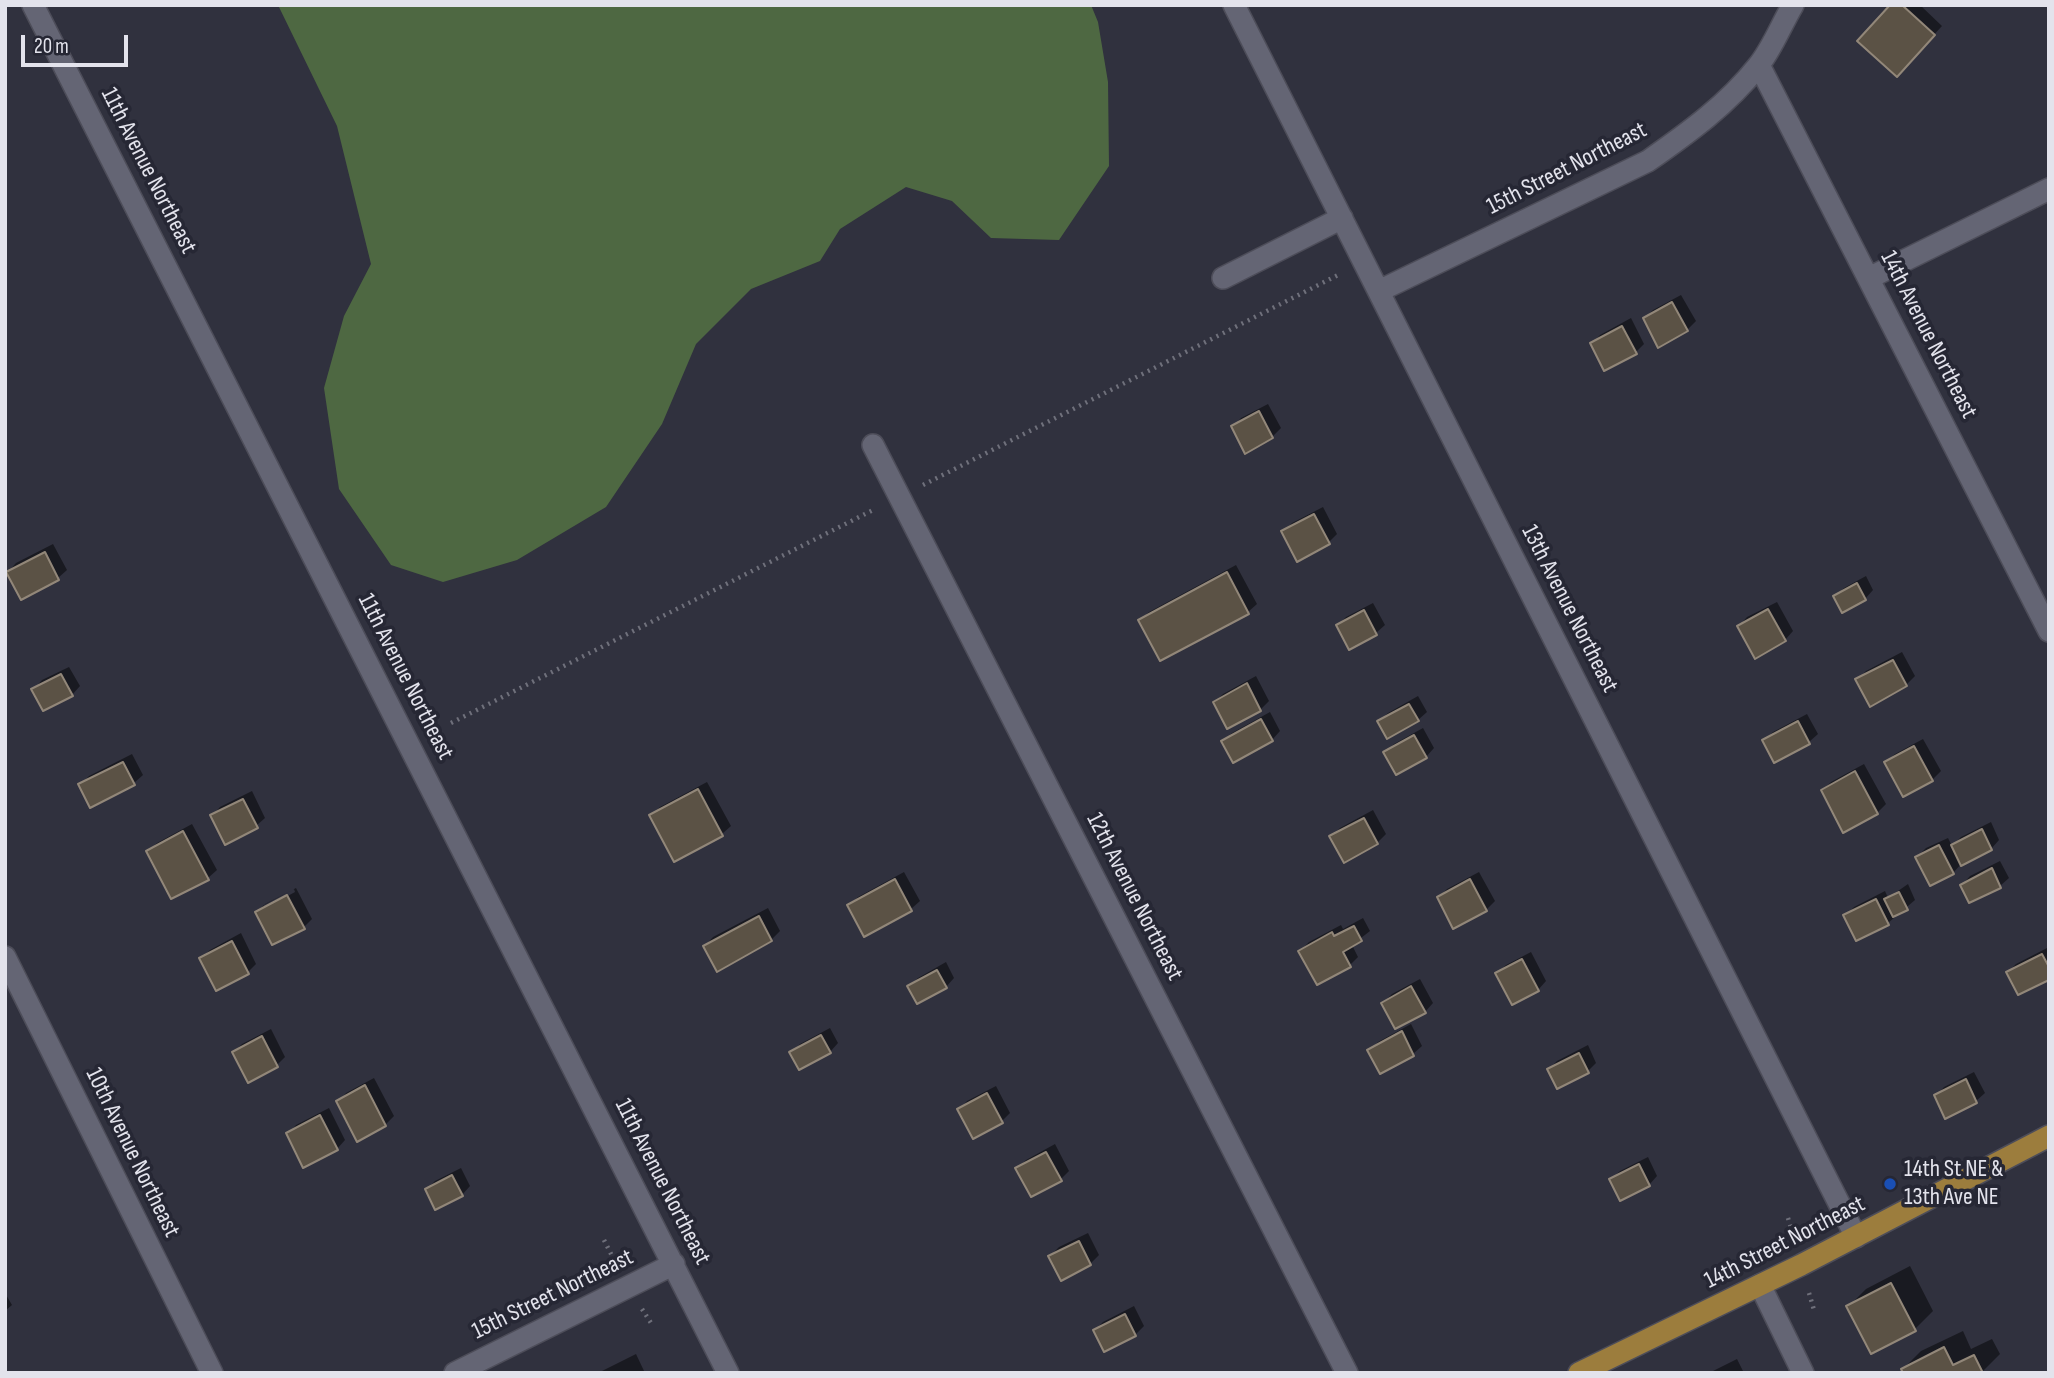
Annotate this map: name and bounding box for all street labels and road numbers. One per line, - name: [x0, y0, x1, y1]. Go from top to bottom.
- street label: 11th Avenue Northeast: [94, 83, 202, 259]
- street label: 15th Street Northeast: [1482, 116, 1652, 222]
- street label: 14th Avenue Northeast: [1873, 246, 1983, 424]
- street label: 13th Avenue Northeast: [1514, 520, 1624, 698]
- street label: 11th Avenue Northeast: [351, 589, 459, 765]
- street label: 12th Avenue Northeast: [1079, 808, 1189, 986]
- street label: 10th Avenue Northeast: [79, 1064, 185, 1242]
- street label: 11th Avenue Northeast: [608, 1094, 716, 1270]
- street label: 14th Street Northeast: [1700, 1190, 1870, 1296]
- street label: 15th Street Northeast: [468, 1244, 638, 1346]

